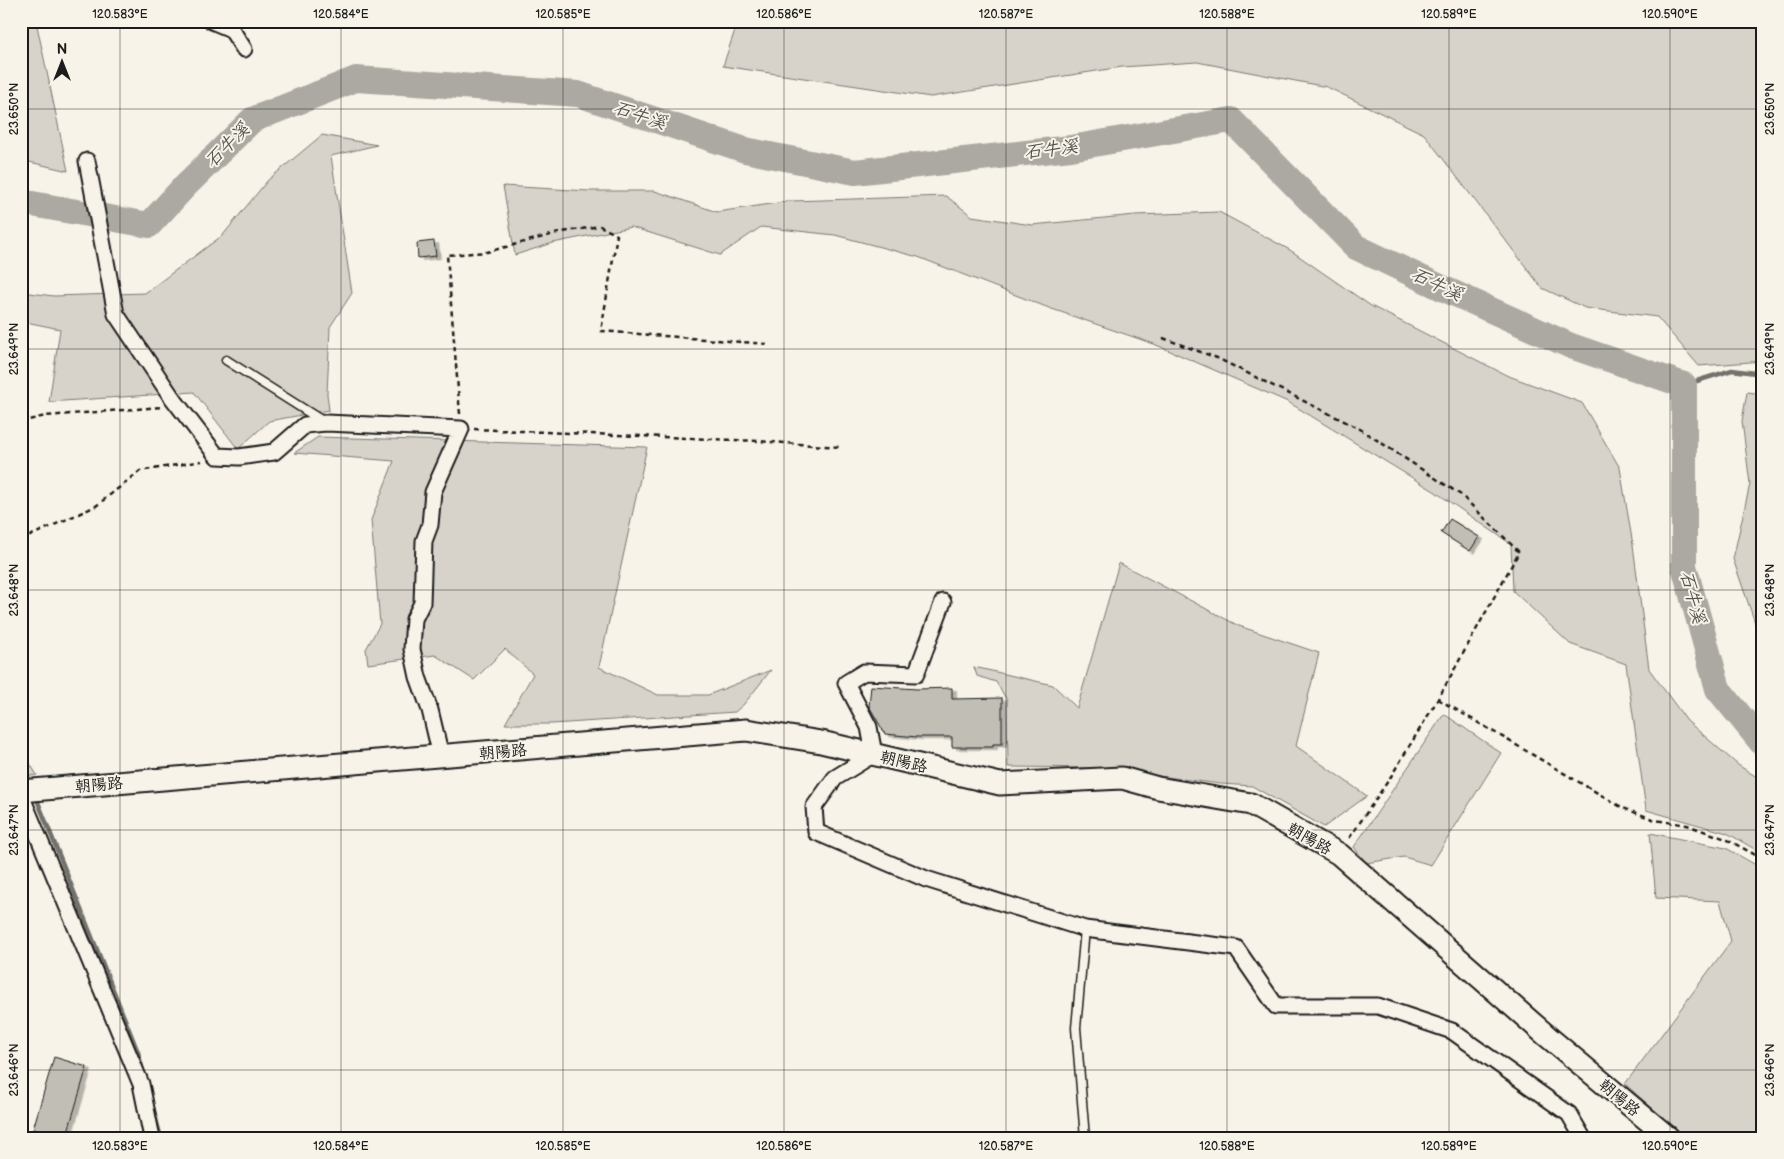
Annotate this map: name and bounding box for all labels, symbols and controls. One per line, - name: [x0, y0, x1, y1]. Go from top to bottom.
- text: 120.583°E: [92, 7, 148, 22]
- text: 120.584°E: [313, 7, 369, 22]
- text: 120.585°E: [535, 7, 591, 22]
- text: 120.586°E: [756, 7, 812, 22]
- text: 120.587°E: [979, 7, 1033, 22]
- text: 120.588°E: [1199, 7, 1255, 22]
- text: 120.589°E: [1421, 7, 1477, 22]
- text: 120.590°E: [1642, 7, 1698, 22]
- north arrow: [38, 38, 88, 88]
- text: N: [57, 41, 67, 58]
- text: 23.650°N: [7, 83, 22, 135]
- text: 23.650°N: [1763, 83, 1778, 135]
- water label: 石牛溪: [611, 97, 670, 134]
- water label: 石牛溪: [201, 118, 255, 172]
- water label: 石牛溪: [1023, 136, 1080, 163]
- water label: 石牛溪: [1408, 264, 1467, 306]
- text: 23.649°N: [7, 323, 22, 375]
- text: 23.649°N: [1763, 323, 1778, 375]
- text: 23.648°N: [7, 564, 22, 616]
- text: 23.648°N: [1763, 564, 1778, 616]
- water label: 石牛溪: [1675, 568, 1710, 627]
- street label: 朝陽路: [478, 741, 528, 764]
- street label: 朝陽路: [878, 748, 929, 777]
- street label: 朝陽路: [74, 774, 124, 797]
- text: 23.647°N: [7, 804, 22, 856]
- text: 23.647°N: [1763, 804, 1778, 856]
- street label: 朝陽路: [1284, 819, 1335, 859]
- text: 23.646°N: [7, 1044, 22, 1096]
- text: 23.646°N: [1763, 1044, 1778, 1096]
- street label: 朝陽路: [1595, 1075, 1644, 1121]
- text: 120.583°E: [92, 1139, 148, 1154]
- text: 120.584°E: [313, 1139, 369, 1154]
- text: 120.585°E: [535, 1139, 591, 1154]
- text: 120.586°E: [756, 1139, 812, 1154]
- text: 120.587°E: [979, 1139, 1033, 1154]
- text: 120.588°E: [1199, 1139, 1255, 1154]
- text: 120.589°E: [1421, 1139, 1477, 1154]
- text: 120.590°E: [1642, 1139, 1698, 1154]

